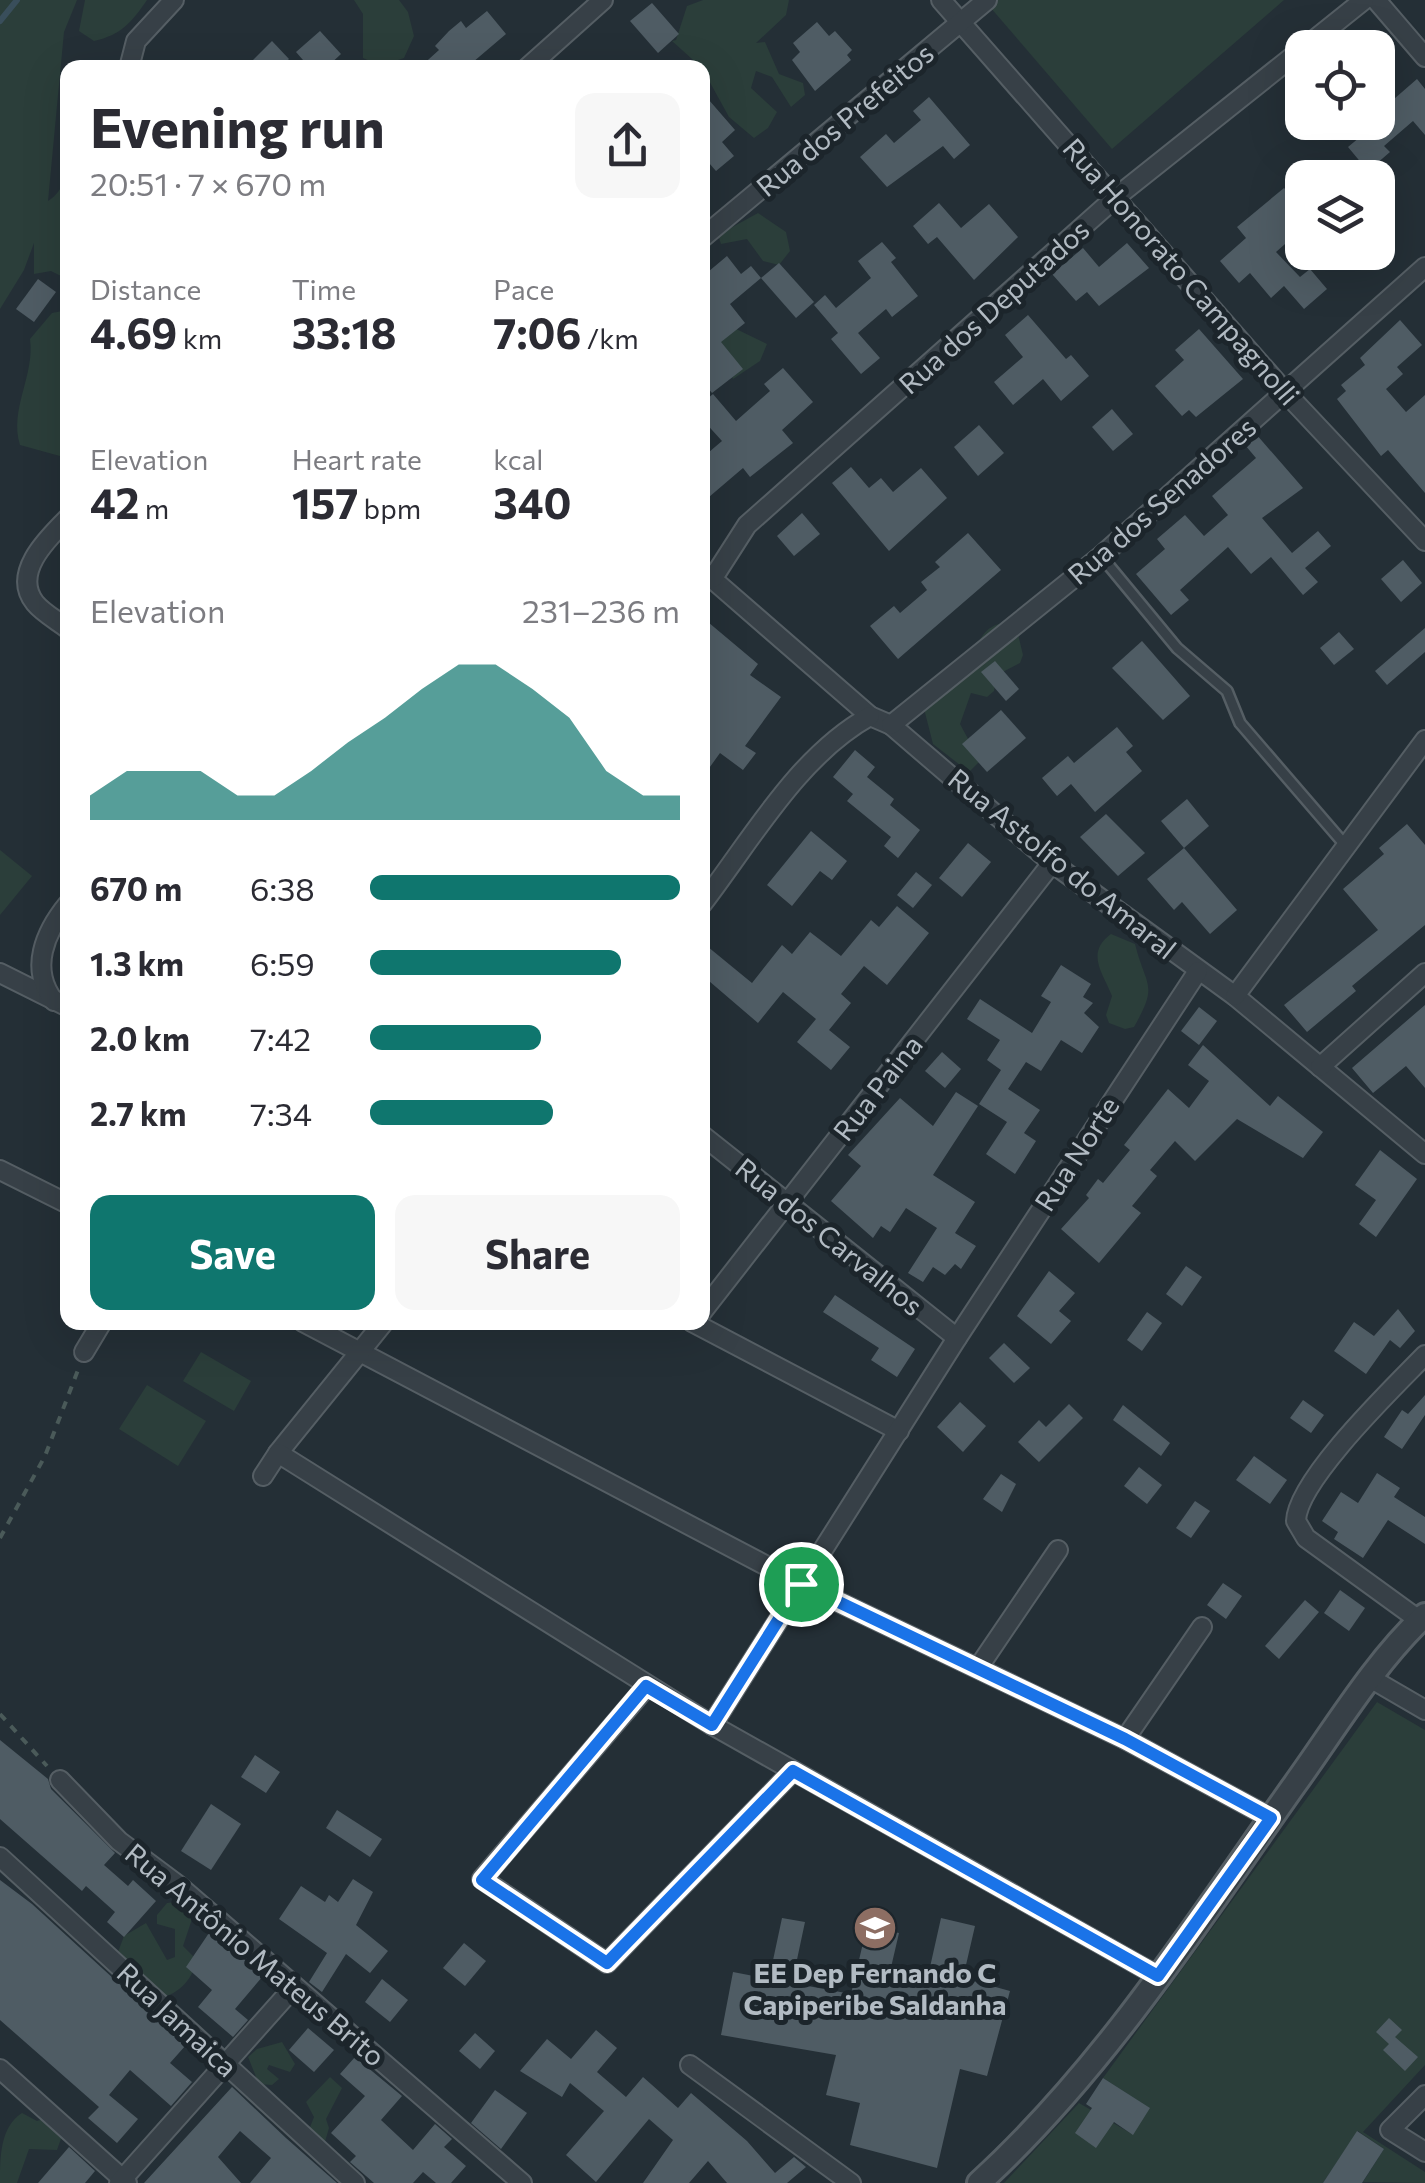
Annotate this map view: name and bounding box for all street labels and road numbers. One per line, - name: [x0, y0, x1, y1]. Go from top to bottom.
- street label: Rua dos Prefeitos: [749, 35, 940, 203]
- street label: Rua Honorato Campagnolli: [1057, 131, 1307, 412]
- street label: Rua dos Deputados: [891, 212, 1095, 401]
- street label: Rua dos Senadores: [1060, 409, 1262, 591]
- street label: Rua Astolfo do Amaral: [942, 761, 1183, 966]
- street label: Rua Paina: [826, 1028, 929, 1147]
- street label: Rua Norte: [1027, 1090, 1126, 1217]
- street label: Rua dos Carvalhos: [729, 1150, 930, 1322]
- street label: Rua Antônio Mateus Brito: [119, 1836, 392, 2073]
- street label: Rua Jamaica: [111, 1955, 245, 2083]

